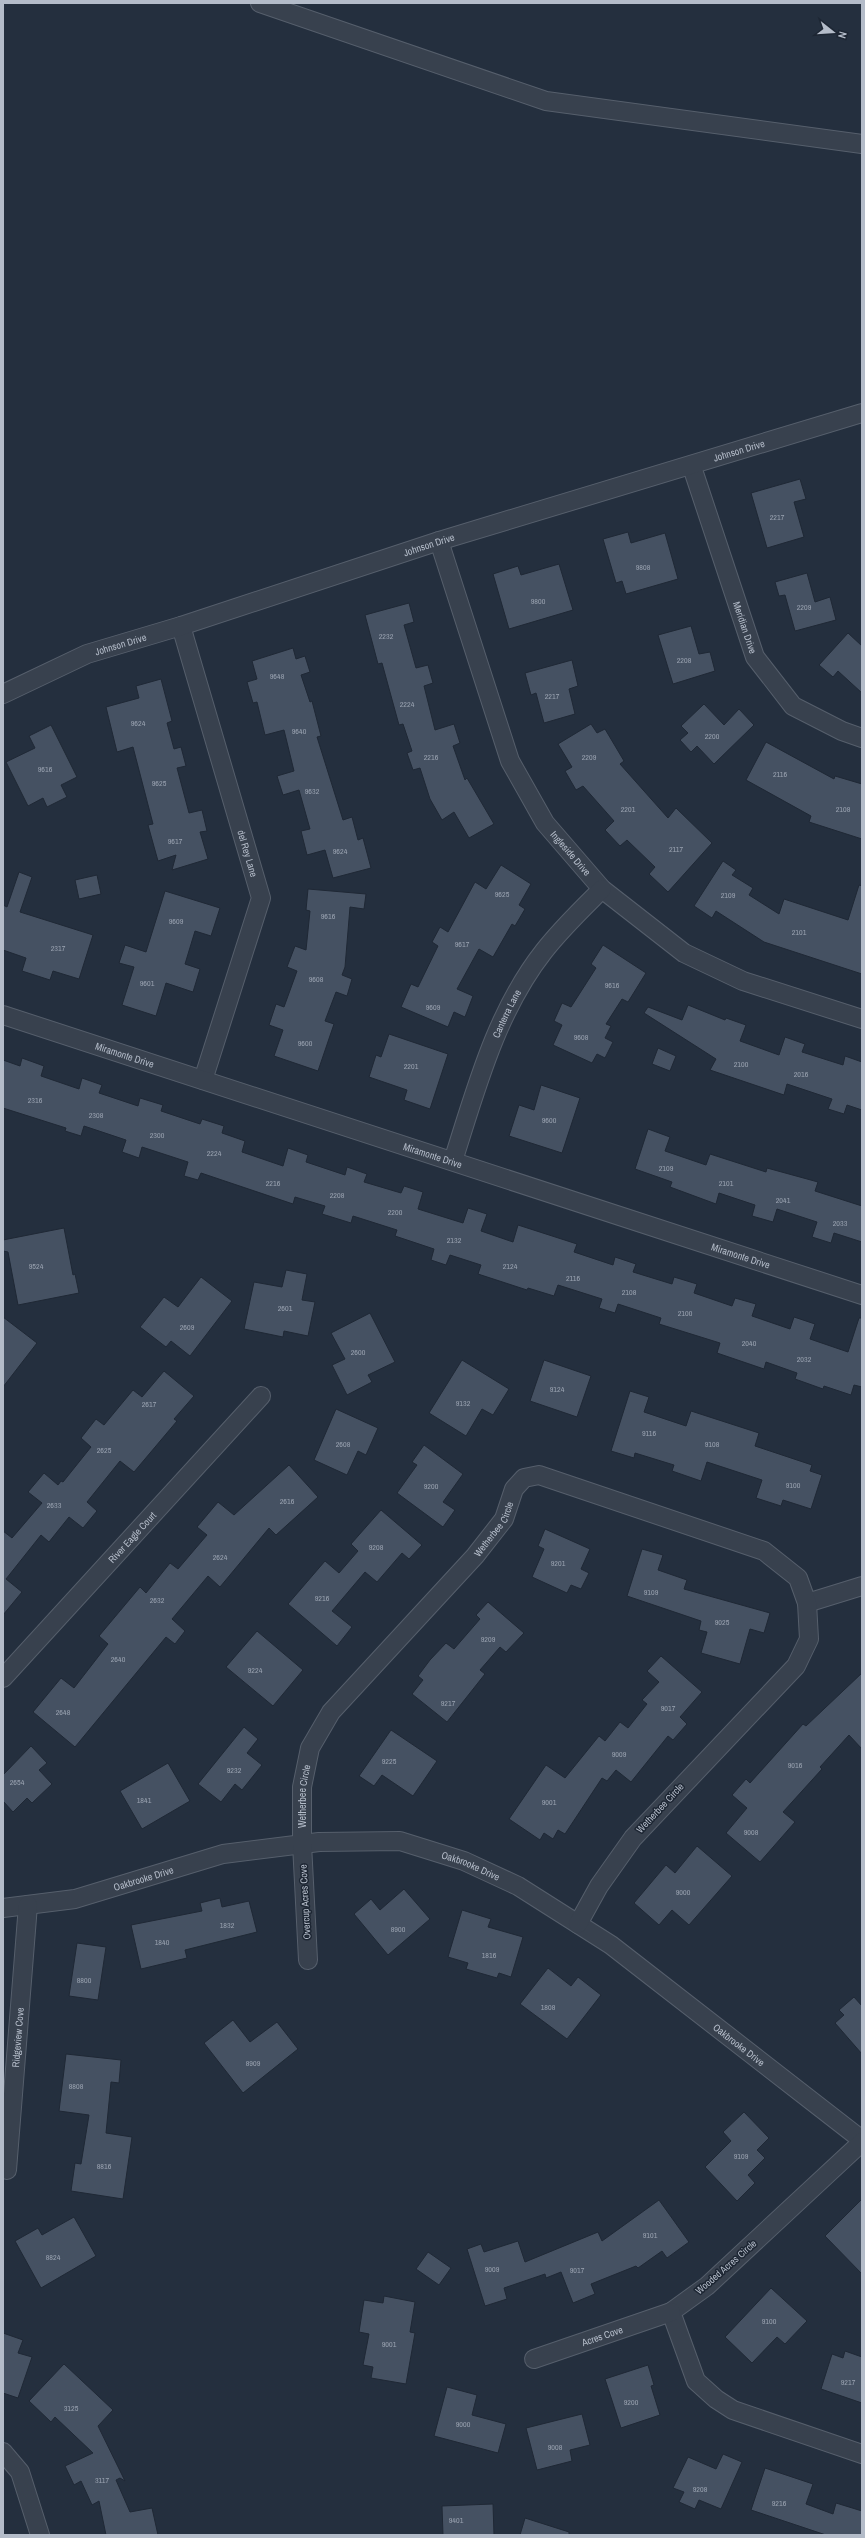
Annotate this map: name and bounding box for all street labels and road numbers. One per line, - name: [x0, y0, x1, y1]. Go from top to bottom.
- street label: Johnson Drive: [712, 436, 766, 464]
- street label: Johnson Drive: [402, 530, 456, 559]
- street label: Meridian Drive: [730, 600, 760, 656]
- street label: Johnson Drive: [93, 630, 148, 658]
- street label: del Rey Lane: [235, 828, 261, 879]
- street label: Ingleside Drive: [548, 828, 594, 878]
- street label: Canterra Lane: [489, 986, 524, 1040]
- street label: Miramonte Drive: [94, 1039, 156, 1070]
- street label: Miramonte Drive: [402, 1139, 464, 1171]
- street label: Miramonte Drive: [710, 1240, 772, 1271]
- street label: Wetherbee Circle: [471, 1500, 516, 1559]
- street label: River Eagle Court: [105, 1508, 159, 1566]
- street label: Wetherbee Circle: [295, 1763, 313, 1828]
- street label: Wetherbee Circle: [634, 1780, 687, 1836]
- street label: Oakbrooke Drive: [440, 1848, 502, 1883]
- street label: Oakbrooke Drive: [112, 1863, 175, 1893]
- street label: Overcup Acres Cove: [297, 1864, 313, 1940]
- street label: Ridgeview Cove: [9, 2006, 26, 2068]
- street label: Oakbrooke Drive: [711, 2020, 768, 2069]
- street label: Wooded Acres Circle: [693, 2237, 760, 2297]
- street label: Acres Cove: [579, 2322, 625, 2349]

